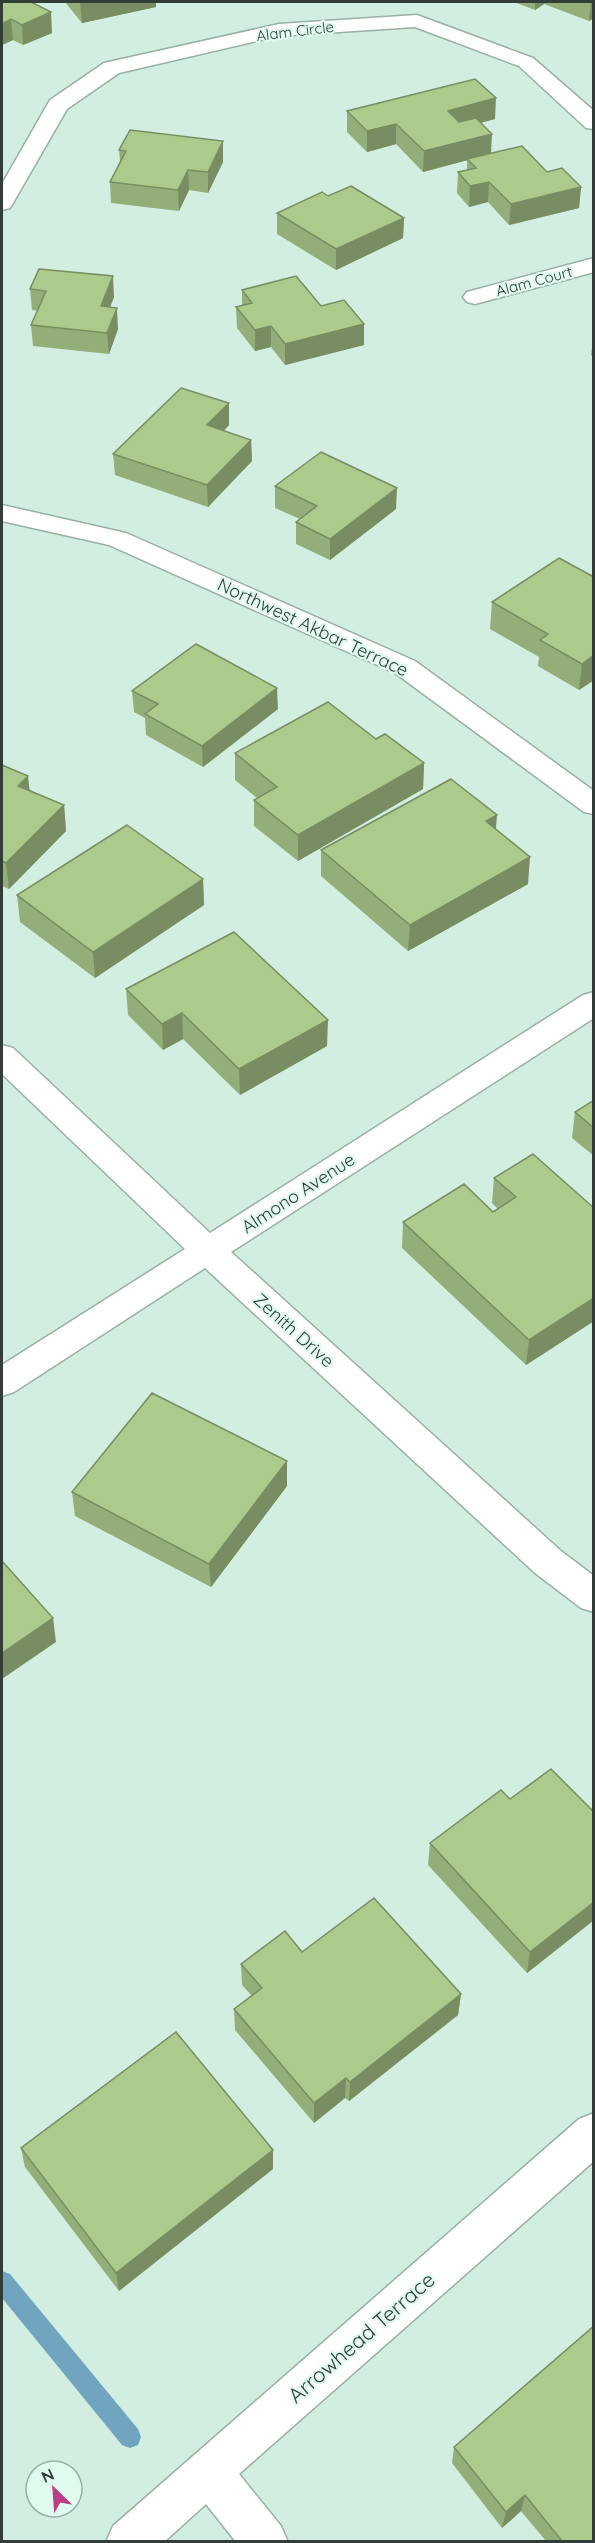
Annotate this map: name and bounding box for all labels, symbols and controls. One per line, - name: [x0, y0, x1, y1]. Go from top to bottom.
- street label: Alam Circle: [255, 17, 335, 45]
- street label: Alam Court: [494, 262, 574, 300]
- street label: Northwest Akbar Terrace: [214, 573, 412, 681]
- street label: Almono Avenue: [237, 1148, 359, 1238]
- street label: Zenith Drive: [249, 1288, 339, 1372]
- street label: Arrowhead Terrace: [282, 2266, 440, 2408]
- north arrow: [24, 2459, 84, 2519]
- text: N: [38, 2464, 57, 2487]

